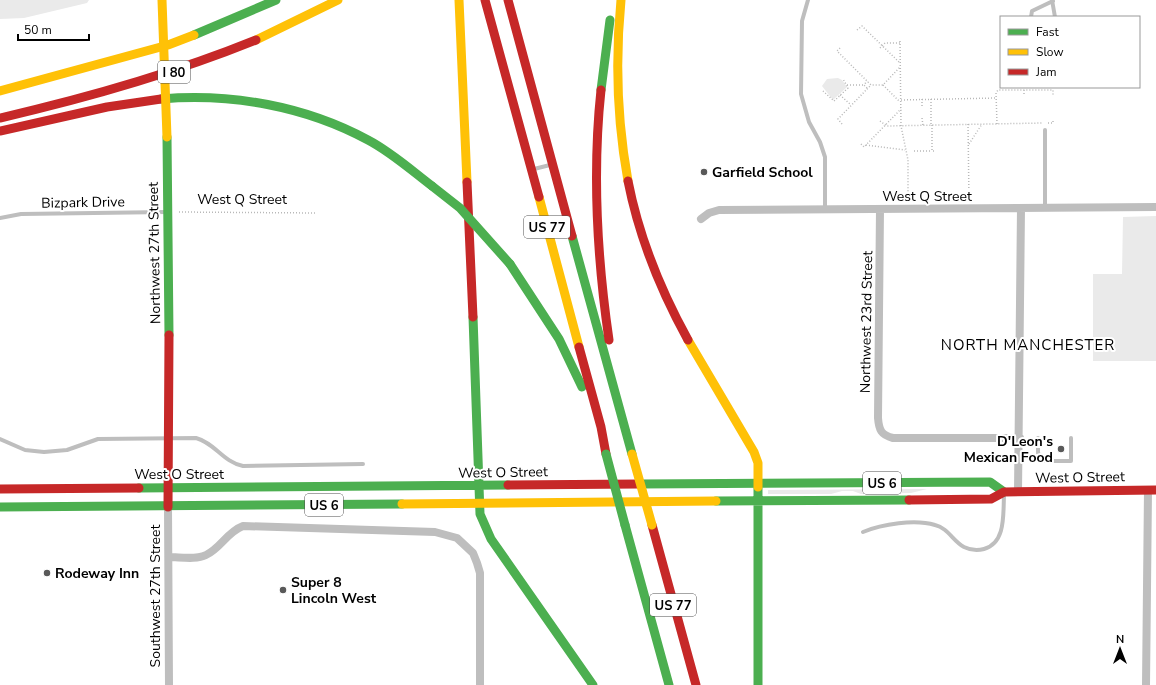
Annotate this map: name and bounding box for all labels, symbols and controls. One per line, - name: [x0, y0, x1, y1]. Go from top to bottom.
- scale bar: [18, 16, 89, 42]
- legend: [1000, 16, 1140, 88]
- text: 50 m: [24, 22, 52, 38]
- text: Fast: [1036, 24, 1059, 40]
- text: Slow: [1036, 44, 1064, 60]
- road number: I 80: [158, 61, 190, 83]
- text: Jam: [1035, 64, 1057, 80]
- place label: Garfield School: [712, 163, 813, 182]
- marker: Garfield School: [699, 167, 709, 177]
- street label: Northwest 27th Street: [144, 182, 165, 324]
- street label: West Q Street: [882, 187, 972, 206]
- street label: West Q Street: [197, 190, 287, 209]
- street label: Bizpark Drive: [41, 192, 125, 213]
- road number: US 77: [524, 216, 570, 238]
- street label: Northwest 23rd Street: [856, 251, 877, 393]
- district label: NORTH MANCHESTER: [941, 335, 1115, 355]
- place label: D'Leon's Mexican Food: [964, 432, 1053, 467]
- marker: D'Leon's Mexican Food: [1056, 444, 1066, 454]
- street label: West O Street: [458, 462, 548, 483]
- street label: West O Street: [134, 465, 224, 484]
- street label: West O Street: [1035, 467, 1125, 488]
- road number: US 6: [863, 472, 901, 494]
- road number: US 6: [305, 494, 343, 516]
- street label: Southwest 27th Street: [146, 525, 165, 667]
- place label: Rodeway Inn: [55, 564, 139, 583]
- marker: Rodeway Inn: [42, 568, 52, 578]
- place label: Super 8 Lincoln West: [291, 573, 377, 608]
- marker: Super 8 Lincoln West: [278, 585, 288, 595]
- road number: US 77: [650, 594, 696, 616]
- north arrow: [1100, 629, 1140, 669]
- text: N: [1116, 632, 1124, 647]

